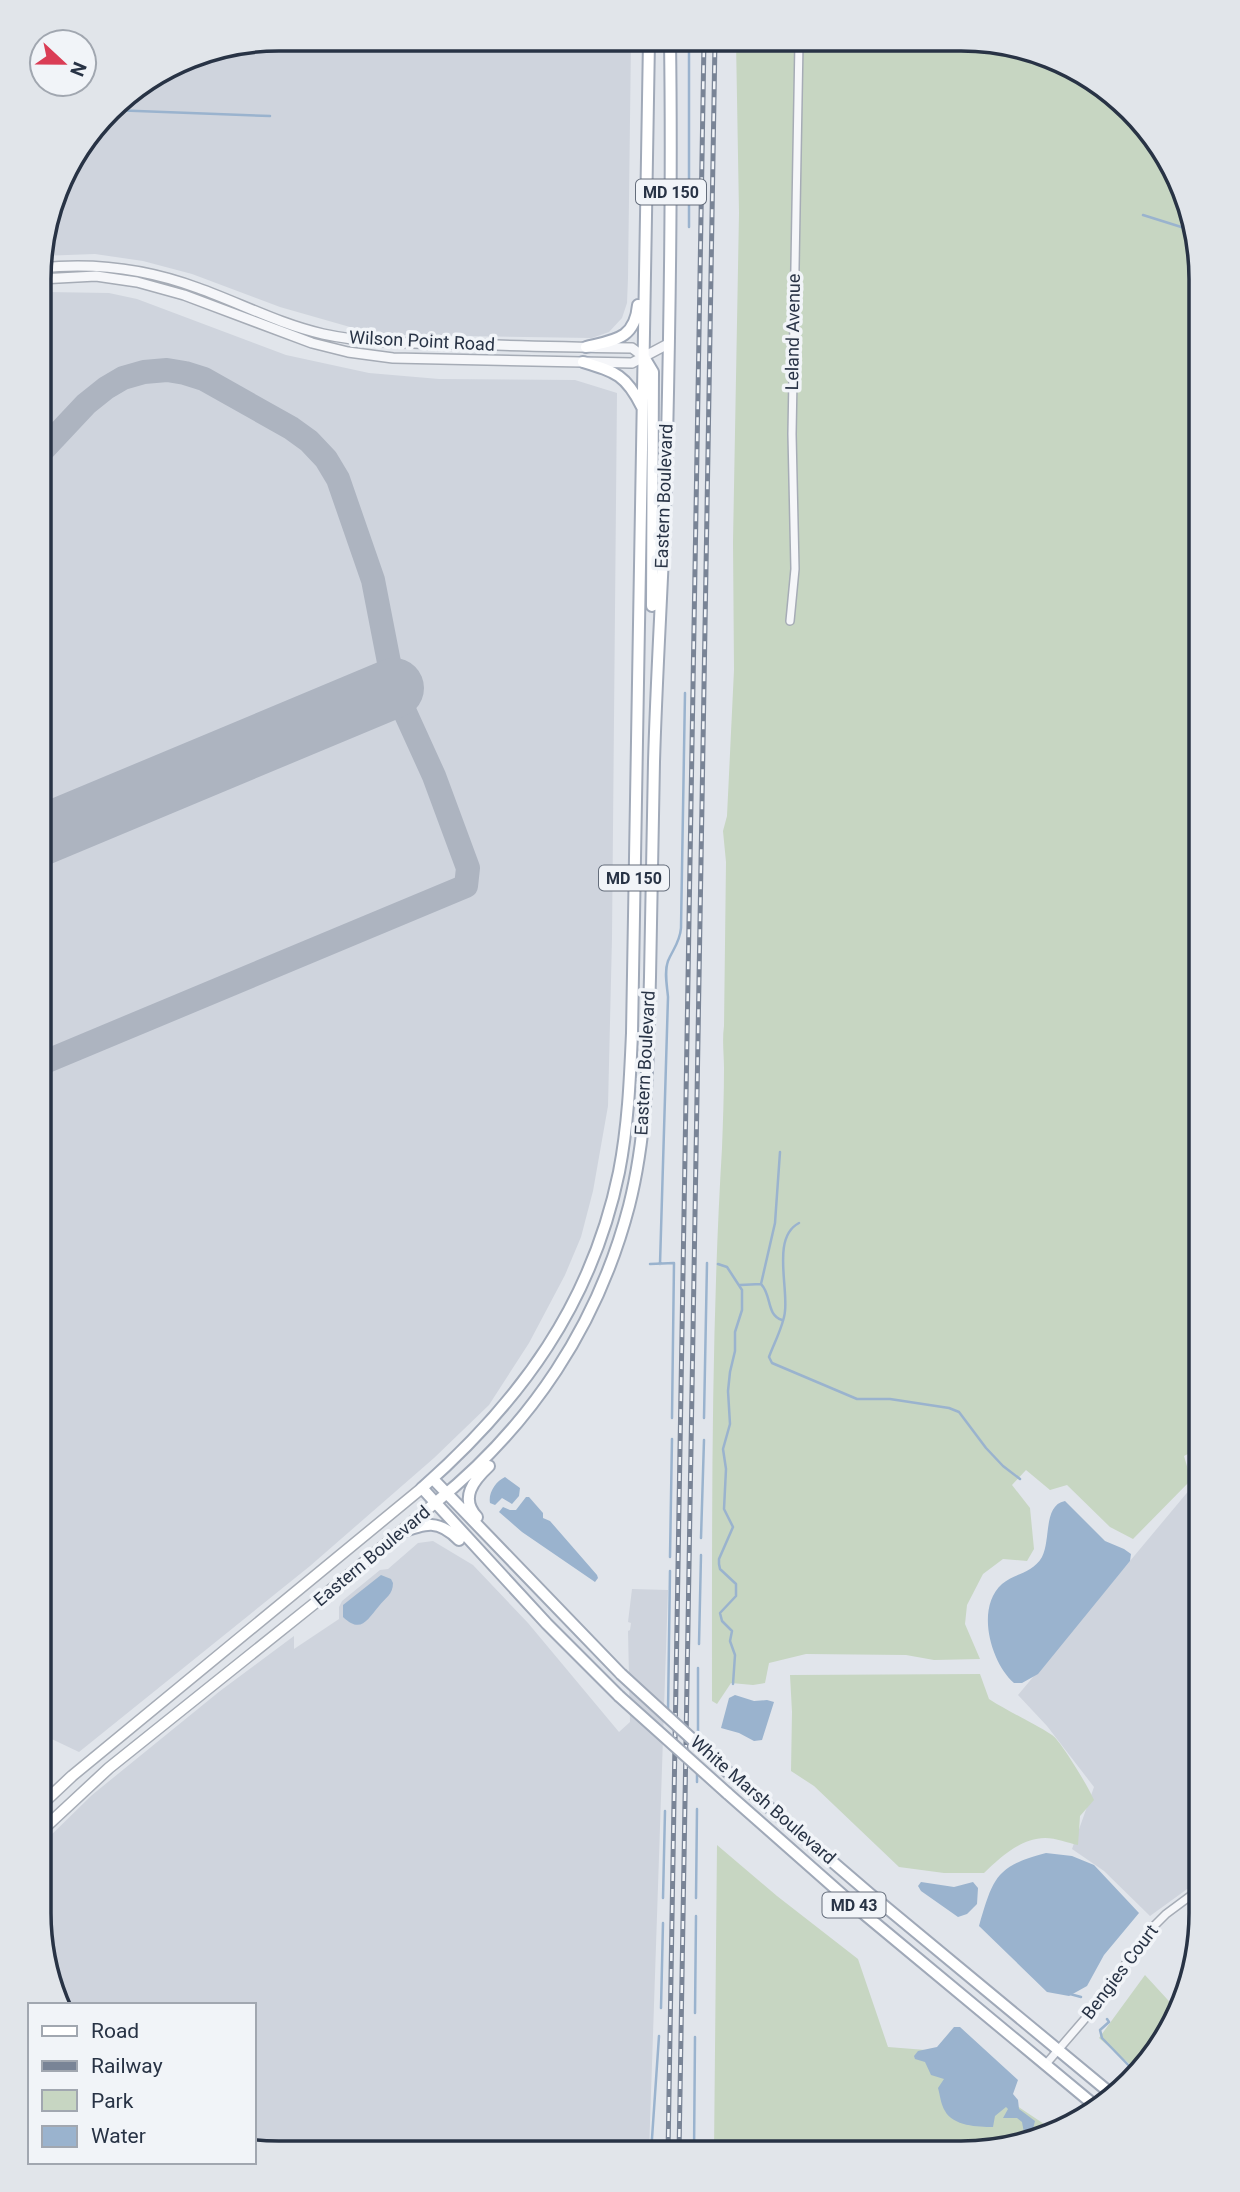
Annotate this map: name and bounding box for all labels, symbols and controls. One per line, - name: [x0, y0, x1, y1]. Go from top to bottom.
- north arrow: [28, 28, 98, 98]
- text: N: [65, 59, 91, 80]
- road number: MD 150: [636, 180, 706, 204]
- street label: Leland Avenue: [781, 273, 804, 391]
- street label: Wilson Point Road: [348, 326, 496, 355]
- street label: Eastern Boulevard: [650, 423, 677, 569]
- road number: MD 150: [599, 866, 669, 890]
- street label: Eastern Boulevard: [630, 990, 659, 1136]
- street label: Eastern Boulevard: [309, 1501, 434, 1610]
- street label: White Marsh Boulevard: [687, 1731, 840, 1868]
- road number: MD 43: [822, 1893, 886, 1918]
- street label: Bengies Court: [1077, 1920, 1162, 2023]
- legend: [28, 2003, 256, 2164]
- text: Road: [91, 2019, 139, 2043]
- text: Railway: [91, 2054, 163, 2078]
- text: Park: [91, 2089, 134, 2113]
- text: Water: [91, 2124, 146, 2148]

